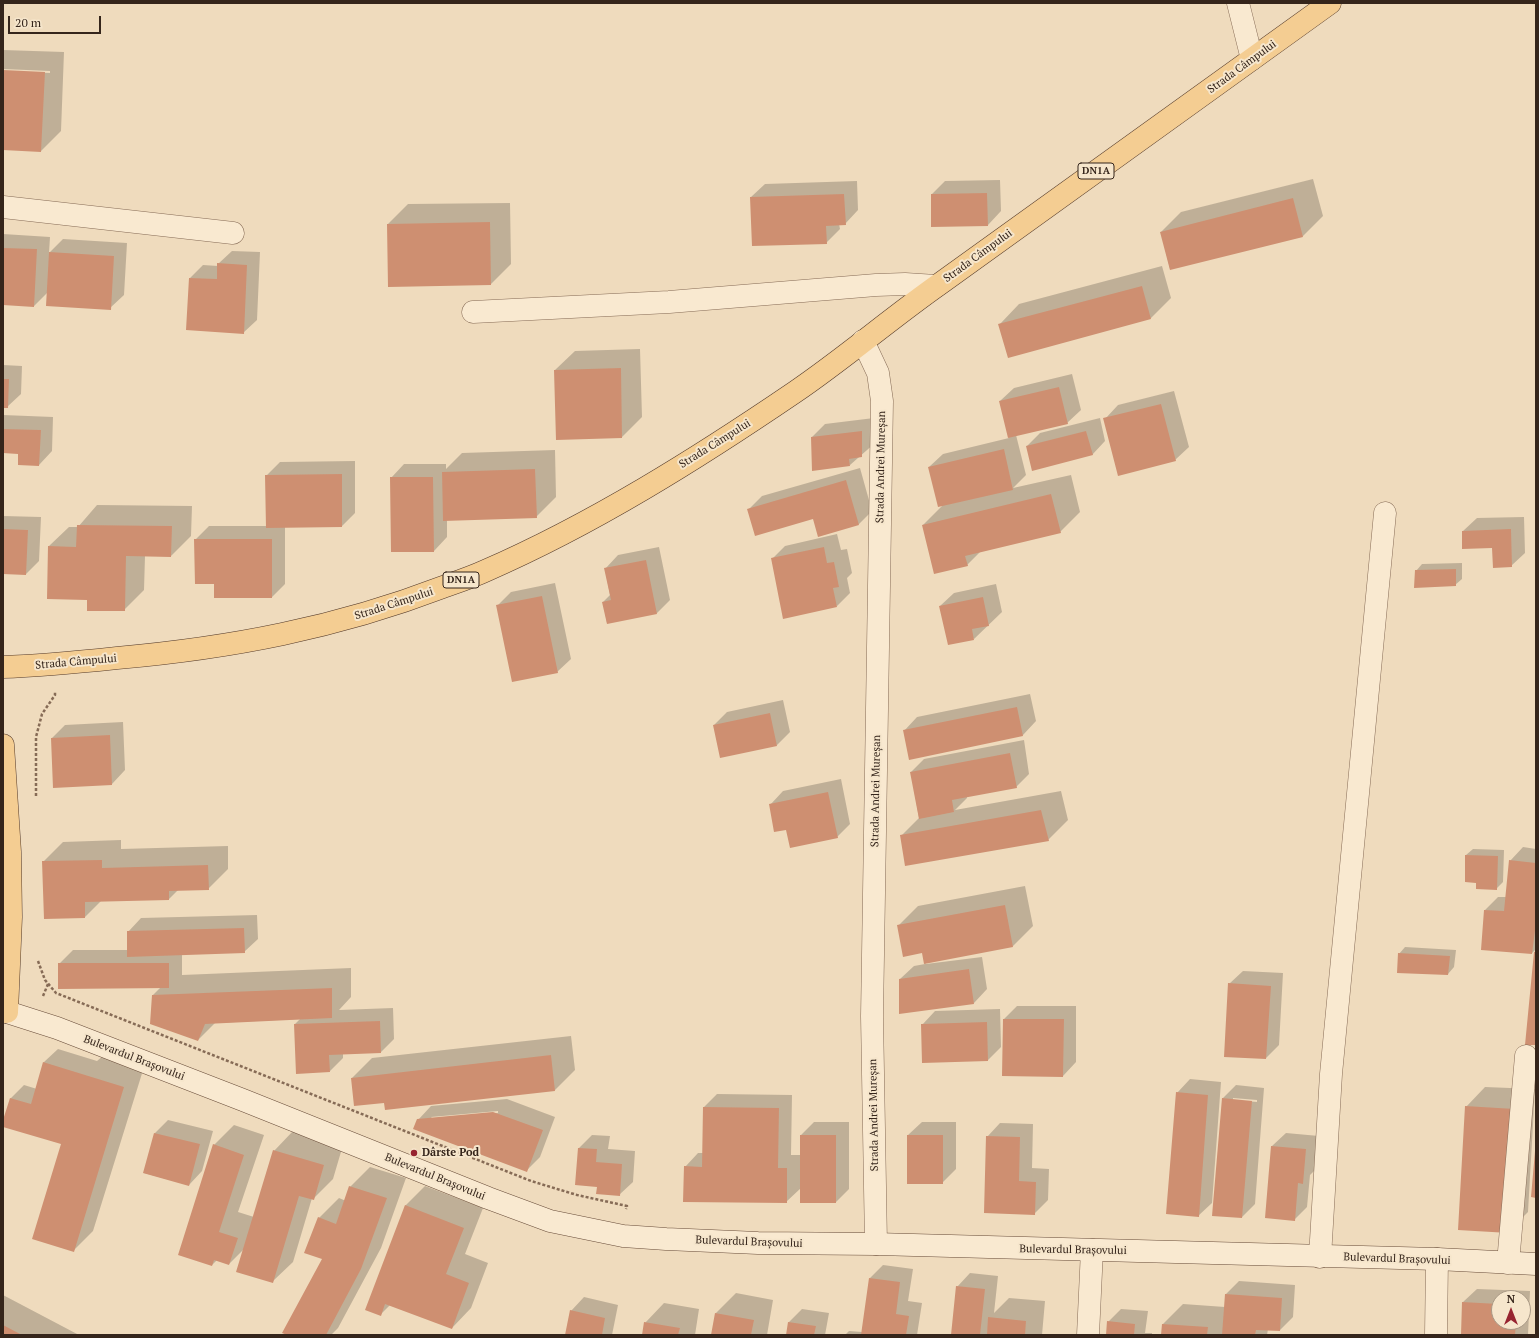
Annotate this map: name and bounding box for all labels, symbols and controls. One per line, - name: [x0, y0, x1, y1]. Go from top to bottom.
- scale bar: [10, 8, 103, 34]
- text: 20 m: [15, 15, 41, 30]
- street label: Strada Câmpului: [1205, 38, 1279, 96]
- road number: DN1A: [1078, 163, 1114, 179]
- street label: Strada Câmpului: [941, 227, 1015, 285]
- street label: Strada Andrei Mureșan: [873, 411, 889, 523]
- street label: Strada Câmpului: [677, 417, 753, 471]
- road number: DN1A: [443, 572, 479, 588]
- street label: Strada Câmpului: [353, 585, 435, 623]
- street label: Strada Câmpului: [35, 652, 117, 672]
- street label: Strada Andrei Mureșan: [868, 735, 884, 847]
- street label: Bulevardul Brașovului: [81, 1033, 187, 1083]
- street label: Strada Andrei Mureșan: [866, 1059, 882, 1171]
- place label: Dârste Pod: [422, 1146, 479, 1160]
- marker: Dârste Pod: [409, 1148, 419, 1158]
- street label: Bulevardul Brașovului: [383, 1151, 487, 1203]
- street label: Bulevardul Brașovului: [695, 1234, 803, 1250]
- street label: Bulevardul Brașovului: [1019, 1242, 1127, 1258]
- street label: Bulevardul Brașovului: [1343, 1251, 1451, 1267]
- north arrow: [1491, 1290, 1531, 1330]
- text: N: [1507, 1292, 1515, 1306]

